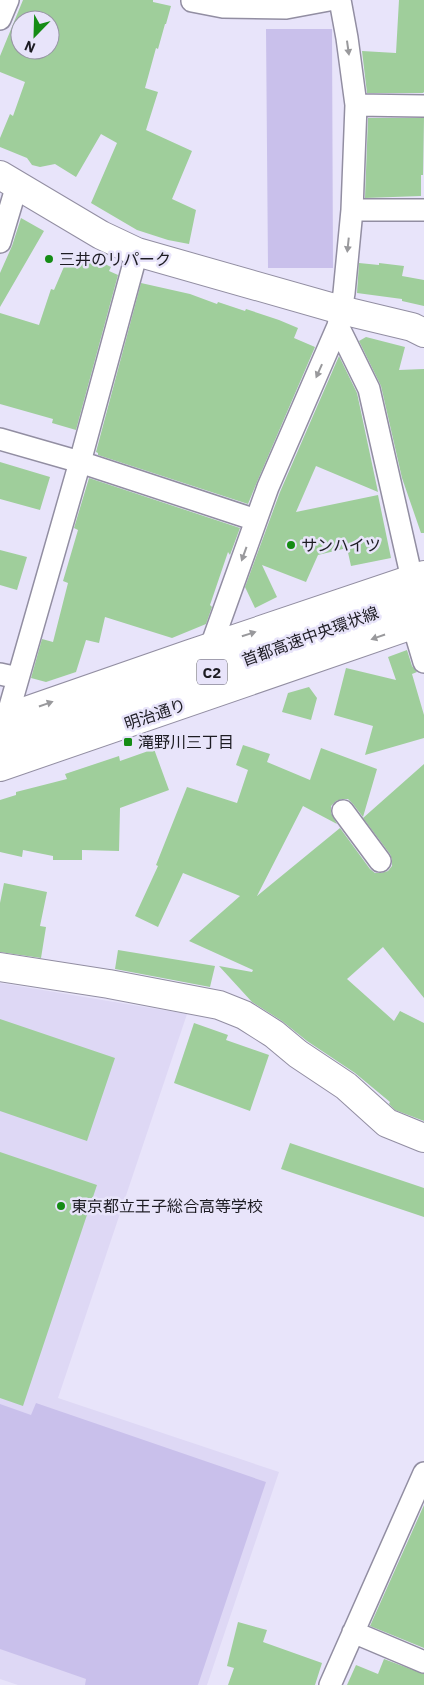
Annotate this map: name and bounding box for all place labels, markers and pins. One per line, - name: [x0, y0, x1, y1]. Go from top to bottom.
- place label: 三井のリパーク: [59, 249, 171, 269]
- marker: 三井のリパーク: [43, 253, 55, 265]
- place label: サンハイツ: [301, 535, 381, 555]
- marker: サンハイツ: [285, 539, 297, 551]
- place label: 滝野川三丁目: [138, 732, 234, 752]
- marker: 滝野川三丁目: [122, 736, 134, 748]
- place label: 東京都立王子総合高等学校: [71, 1196, 263, 1216]
- marker: 東京都立王子総合高等学校: [55, 1200, 67, 1212]

